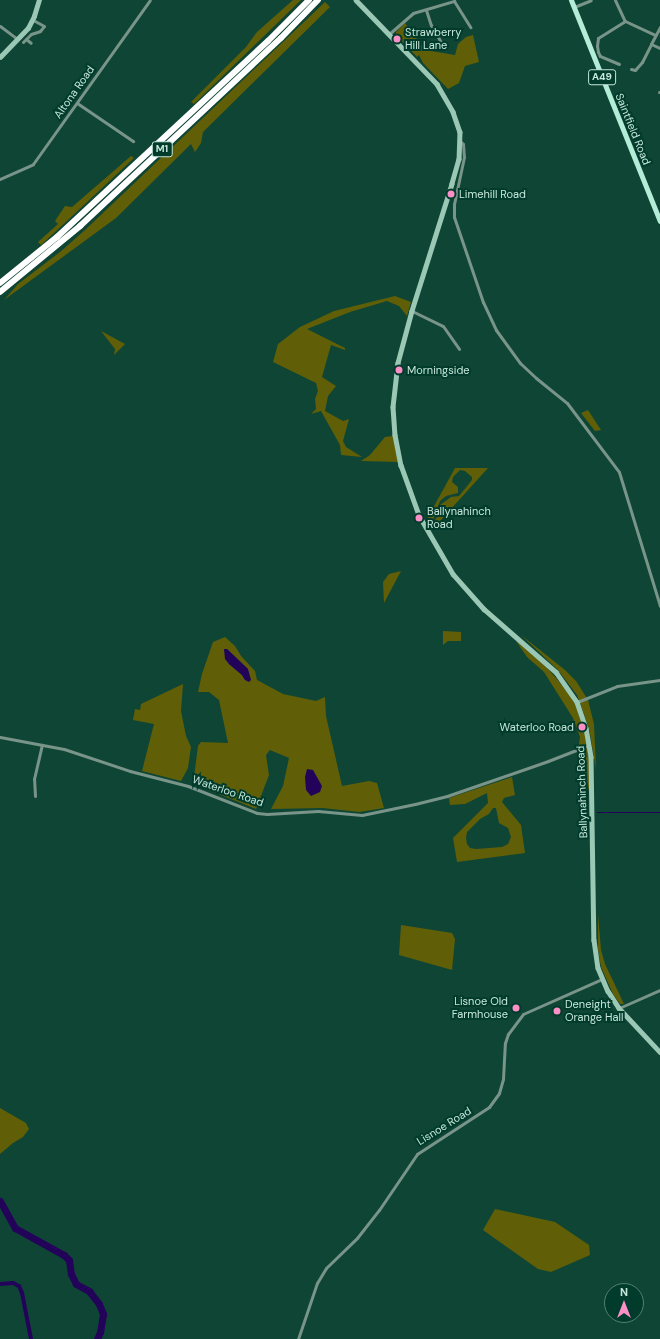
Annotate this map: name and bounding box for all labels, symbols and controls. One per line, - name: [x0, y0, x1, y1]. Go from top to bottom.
- place label: Strawberry Hill Lane: [405, 26, 461, 52]
- marker: Strawberry Hill Lane: [392, 34, 402, 44]
- street label: Altona Road: [51, 63, 97, 121]
- road number: A49: [588, 69, 616, 85]
- street label: Saintfield Road: [613, 91, 653, 167]
- road number: M1: [151, 141, 173, 157]
- place label: Limehill Road: [459, 187, 526, 201]
- marker: Limehill Road: [446, 189, 456, 199]
- place label: Morningside: [407, 363, 470, 377]
- marker: Morningside: [394, 365, 404, 375]
- place label: Ballynahinch Road: [427, 505, 491, 531]
- marker: Ballynahinch Road: [414, 513, 424, 523]
- place label: Waterloo Road: [500, 720, 574, 734]
- marker: Waterloo Road: [577, 722, 587, 732]
- street label: Ballynahinch Road: [574, 746, 590, 838]
- street label: Waterloo Road: [191, 773, 265, 809]
- place label: Lisnoe Old Farmhouse: [452, 995, 508, 1021]
- place label: Deneight Orange Hall: [565, 998, 623, 1024]
- marker: Lisnoe Old Farmhouse: [511, 1003, 521, 1013]
- marker: Deneight Orange Hall: [552, 1006, 562, 1016]
- street label: Lisnoe Road: [414, 1104, 474, 1148]
- north arrow: [604, 1283, 644, 1323]
- text: N: [620, 1285, 628, 1299]

